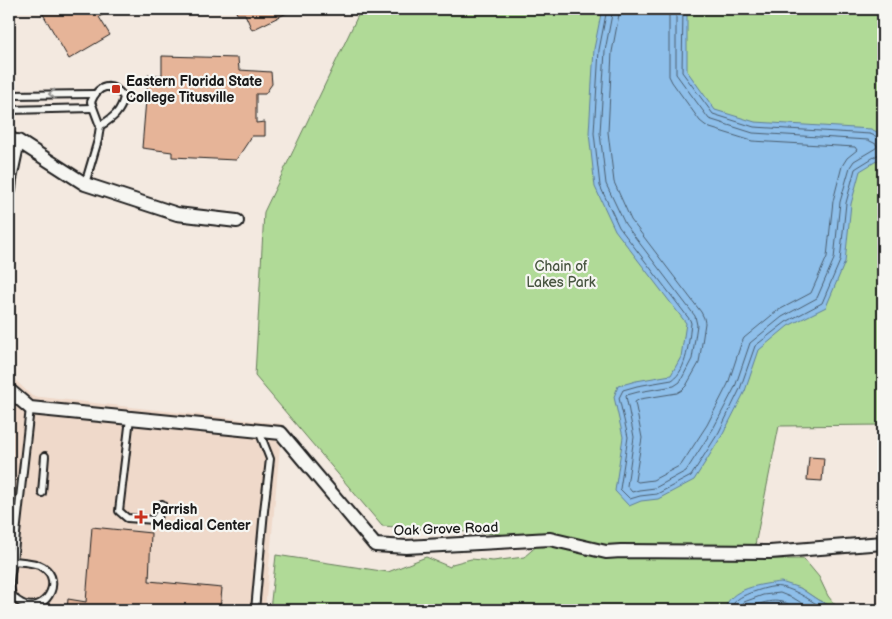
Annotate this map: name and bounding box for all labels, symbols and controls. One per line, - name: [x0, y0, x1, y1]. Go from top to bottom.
- place label: Eastern Florida State College Titusville: [126, 73, 262, 106]
- marker: Eastern Florida State College Titusville: [110, 83, 122, 95]
- one-way arrow: [48, 89, 56, 100]
- park label: Chain of Lakes Park: [526, 258, 596, 291]
- place label: Parrish Medical Center: [152, 501, 251, 534]
- marker: Parrish Medical Center: [134, 510, 148, 524]
- street label: Oak Grove Road: [393, 519, 499, 539]

